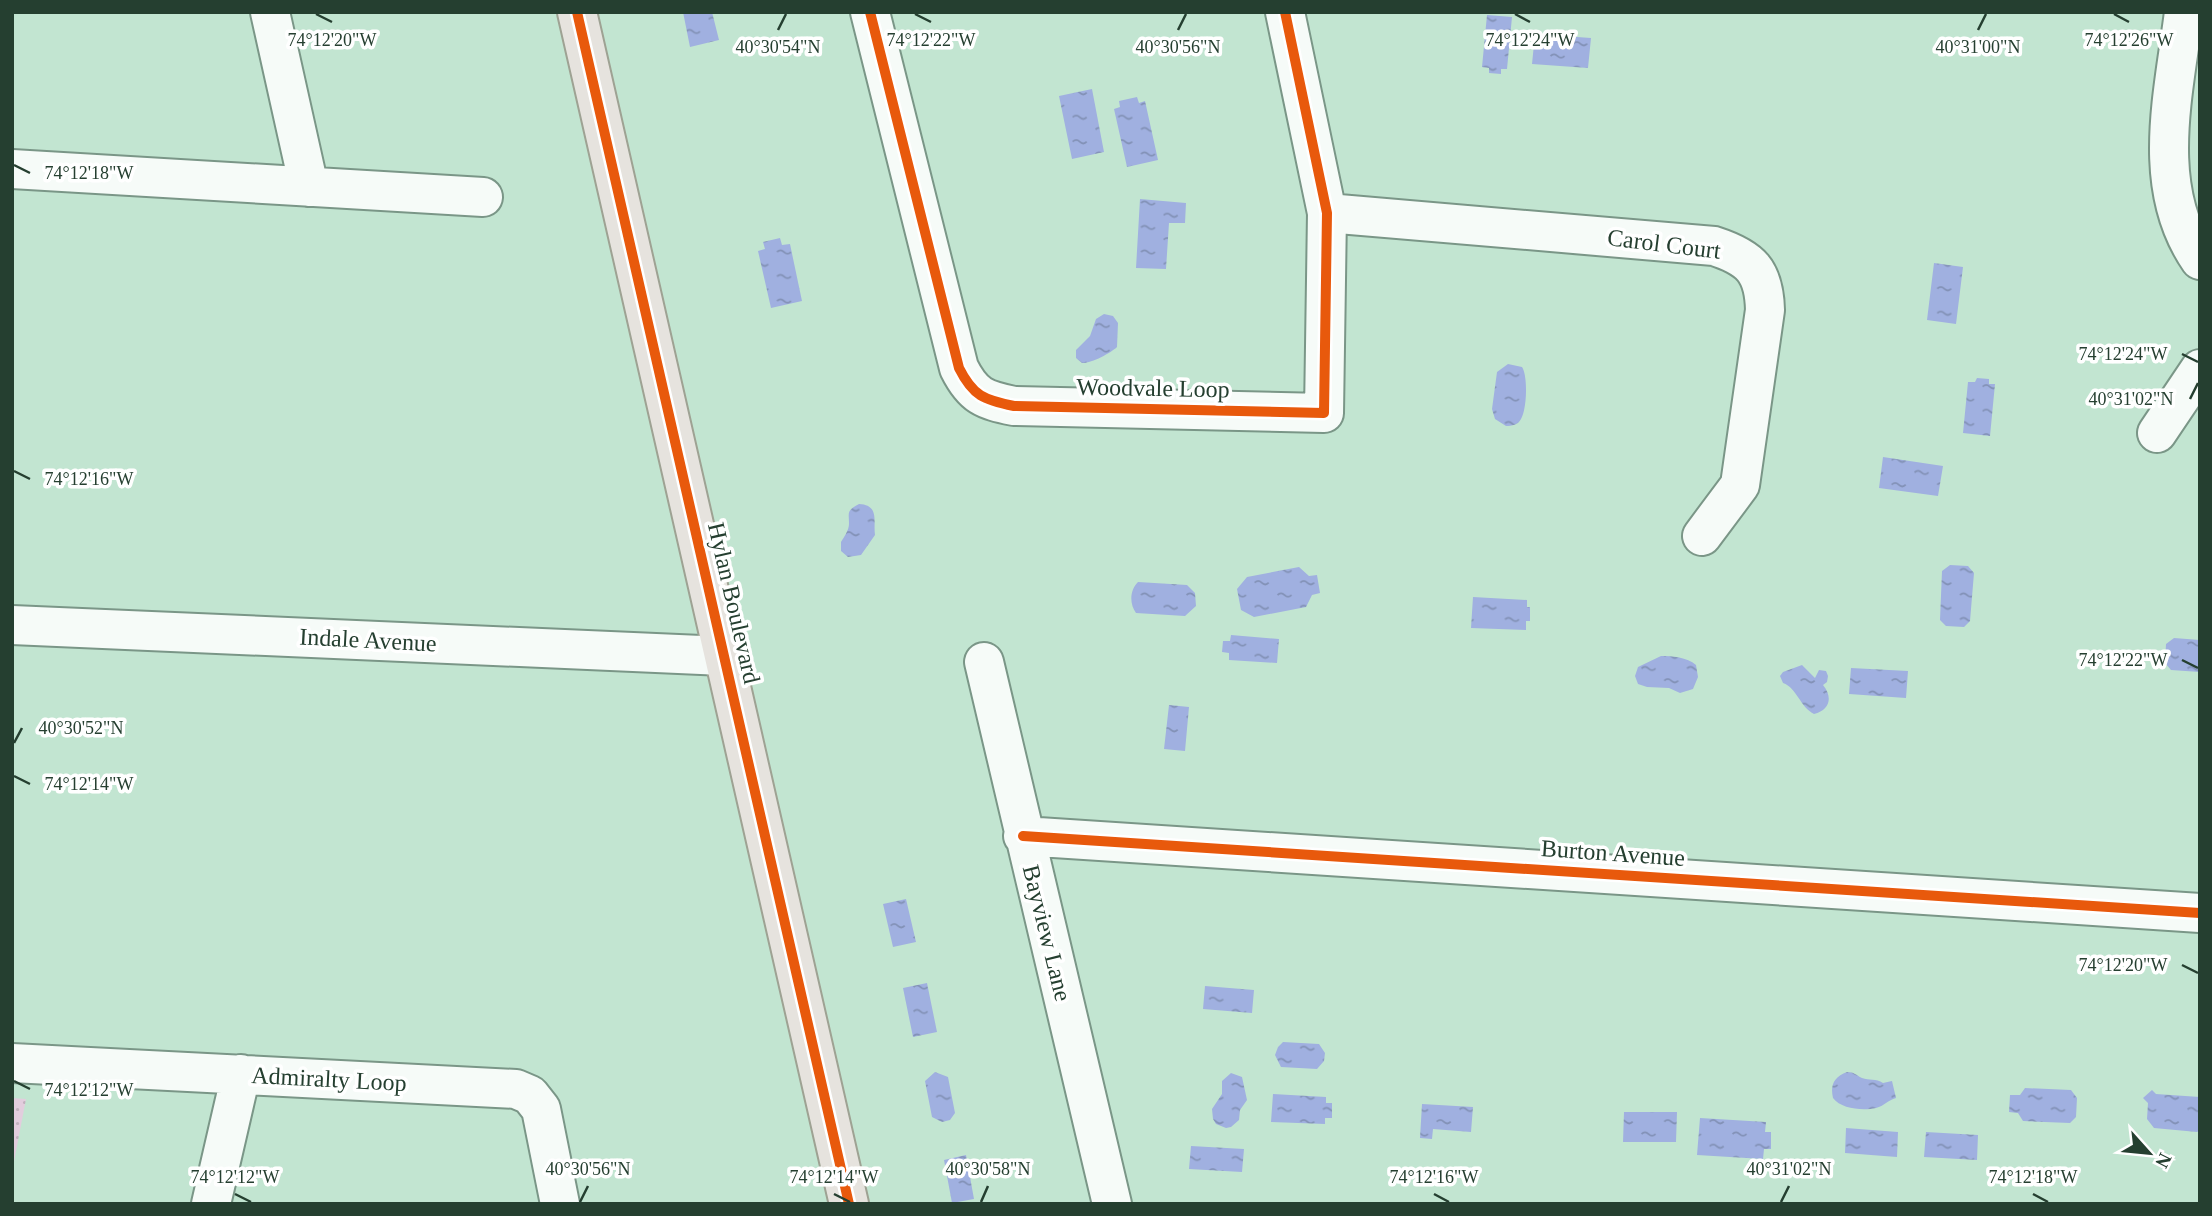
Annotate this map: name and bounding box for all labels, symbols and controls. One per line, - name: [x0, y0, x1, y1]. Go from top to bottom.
- text: 74°12'20"W: [288, 30, 376, 50]
- text: 74°12'22"W: [887, 30, 975, 50]
- text: 74°12'24"W: [1486, 30, 1574, 50]
- text: 74°12'26"W: [2085, 30, 2173, 50]
- text: 40°30'54"N: [736, 37, 820, 57]
- text: 40°30'56"N: [1136, 37, 1220, 57]
- text: 40°31'00"N: [1936, 37, 2020, 57]
- text: 74°12'18"W: [45, 163, 133, 183]
- street label: Carol Court: [1606, 224, 1722, 264]
- text: 74°12'24"W: [2079, 344, 2167, 364]
- street label: Woodvale Loop: [1076, 374, 1230, 402]
- text: 40°31'02"N: [2089, 389, 2173, 409]
- text: 74°12'16"W: [45, 469, 133, 489]
- street label: Hylan Boulevard: [703, 520, 765, 686]
- street label: Indale Avenue: [299, 623, 437, 657]
- text: 74°12'22"W: [2079, 650, 2167, 670]
- text: 40°30'52"N: [39, 718, 123, 738]
- text: 74°12'14"W: [45, 774, 133, 794]
- street label: Burton Avenue: [1540, 835, 1686, 871]
- street label: Bayview Lane: [1018, 862, 1076, 1004]
- text: 74°12'20"W: [2079, 955, 2167, 975]
- street label: Admiralty Loop: [251, 1062, 407, 1096]
- text: 74°12'12"W: [45, 1080, 133, 1100]
- north arrow: [2114, 1118, 2184, 1188]
- text: N: [2151, 1150, 2176, 1172]
- text: 40°30'56"N: [546, 1159, 630, 1179]
- text: 40°30'58"N: [946, 1159, 1030, 1179]
- text: 40°31'02"N: [1747, 1159, 1831, 1179]
- text: 74°12'12"W: [191, 1167, 279, 1187]
- text: 74°12'14"W: [790, 1167, 878, 1187]
- text: 74°12'16"W: [1390, 1167, 1478, 1187]
- text: 74°12'18"W: [1989, 1167, 2077, 1187]

